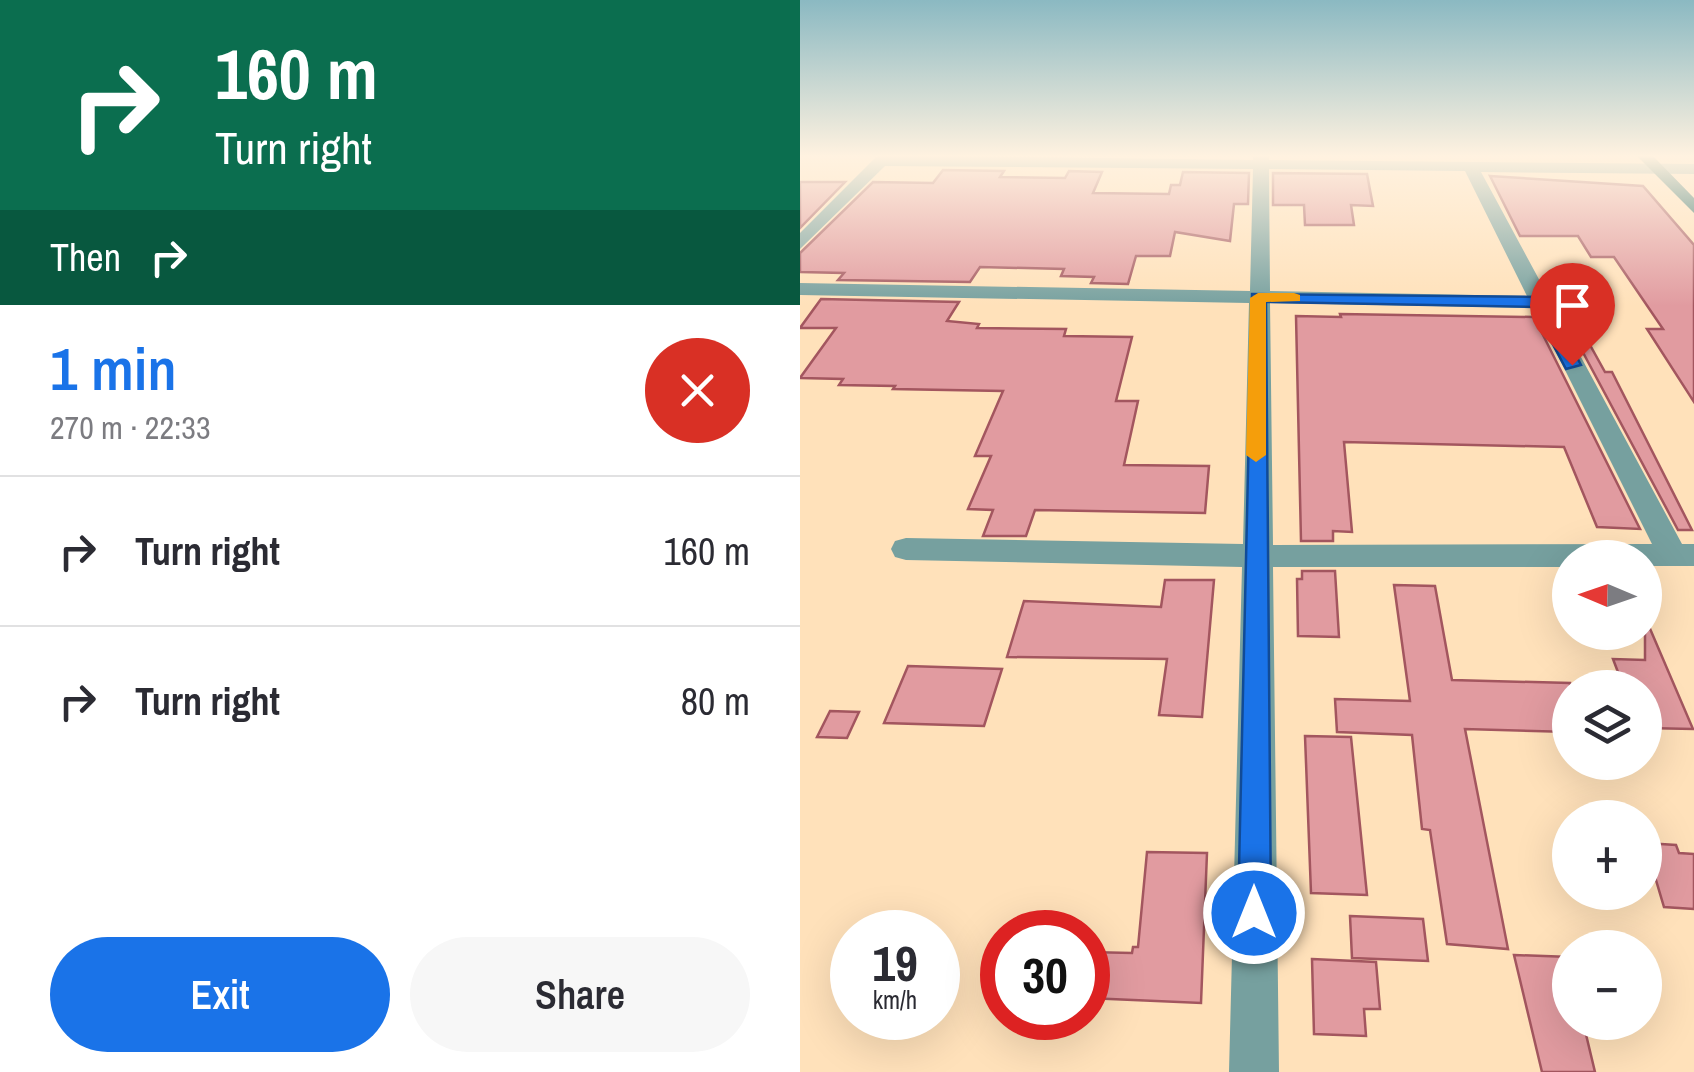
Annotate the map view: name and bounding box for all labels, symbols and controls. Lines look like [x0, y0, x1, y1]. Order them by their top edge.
text: 160 m [215, 27, 378, 121]
icon: right [50, 40, 180, 170]
text: Turn right [215, 117, 372, 178]
icon: right [141, 230, 196, 285]
text: Then [50, 232, 121, 283]
pin [1530, 263, 1615, 366]
icon: arrive [1545, 278, 1600, 333]
text: 1 min [50, 328, 177, 409]
button: close [645, 338, 750, 443]
text: 270 m · 22:33 [50, 406, 210, 449]
icon: right [50, 524, 105, 579]
text: Turn right [135, 526, 280, 577]
text: 160 m [663, 526, 750, 577]
north arrow [1552, 540, 1662, 650]
map controls [1552, 540, 1662, 1040]
button: layers [1552, 670, 1662, 780]
icon: right [50, 674, 105, 729]
text: Turn right [135, 676, 280, 727]
text: 80 m [681, 676, 750, 727]
button: + [1552, 800, 1662, 910]
position arrow [1202, 861, 1306, 965]
speed limit sign: 30 [980, 910, 1110, 1040]
text: 19 [872, 929, 918, 997]
button: − [1552, 930, 1662, 1040]
button: Exit [50, 937, 390, 1052]
button: Share [410, 937, 750, 1052]
text: km/h [873, 983, 917, 1017]

